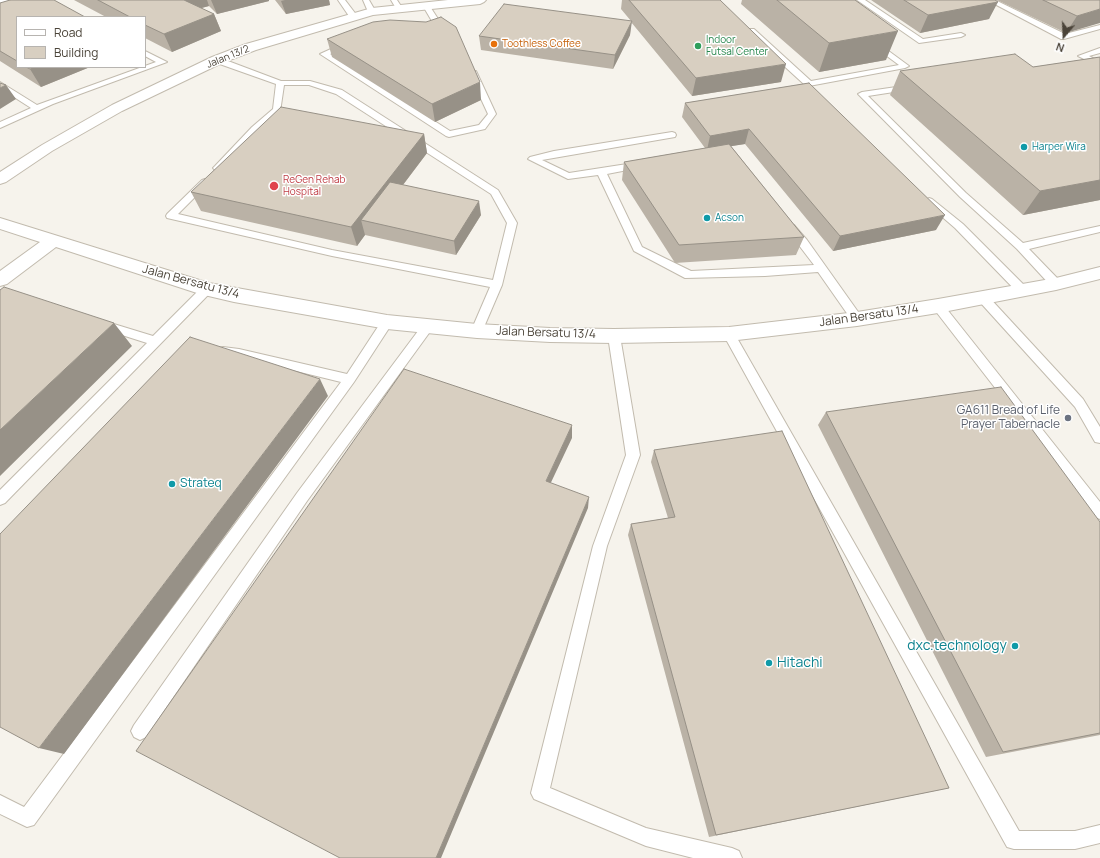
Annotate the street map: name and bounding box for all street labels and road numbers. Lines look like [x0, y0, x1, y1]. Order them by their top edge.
street label: Jalan 13/2 [205, 43, 251, 71]
street label: Jalan Bersatu 13/4 [141, 262, 241, 302]
street label: Jalan Bersatu 13/4 [818, 302, 920, 330]
street label: Jalan Bersatu 13/4 [496, 324, 596, 342]

